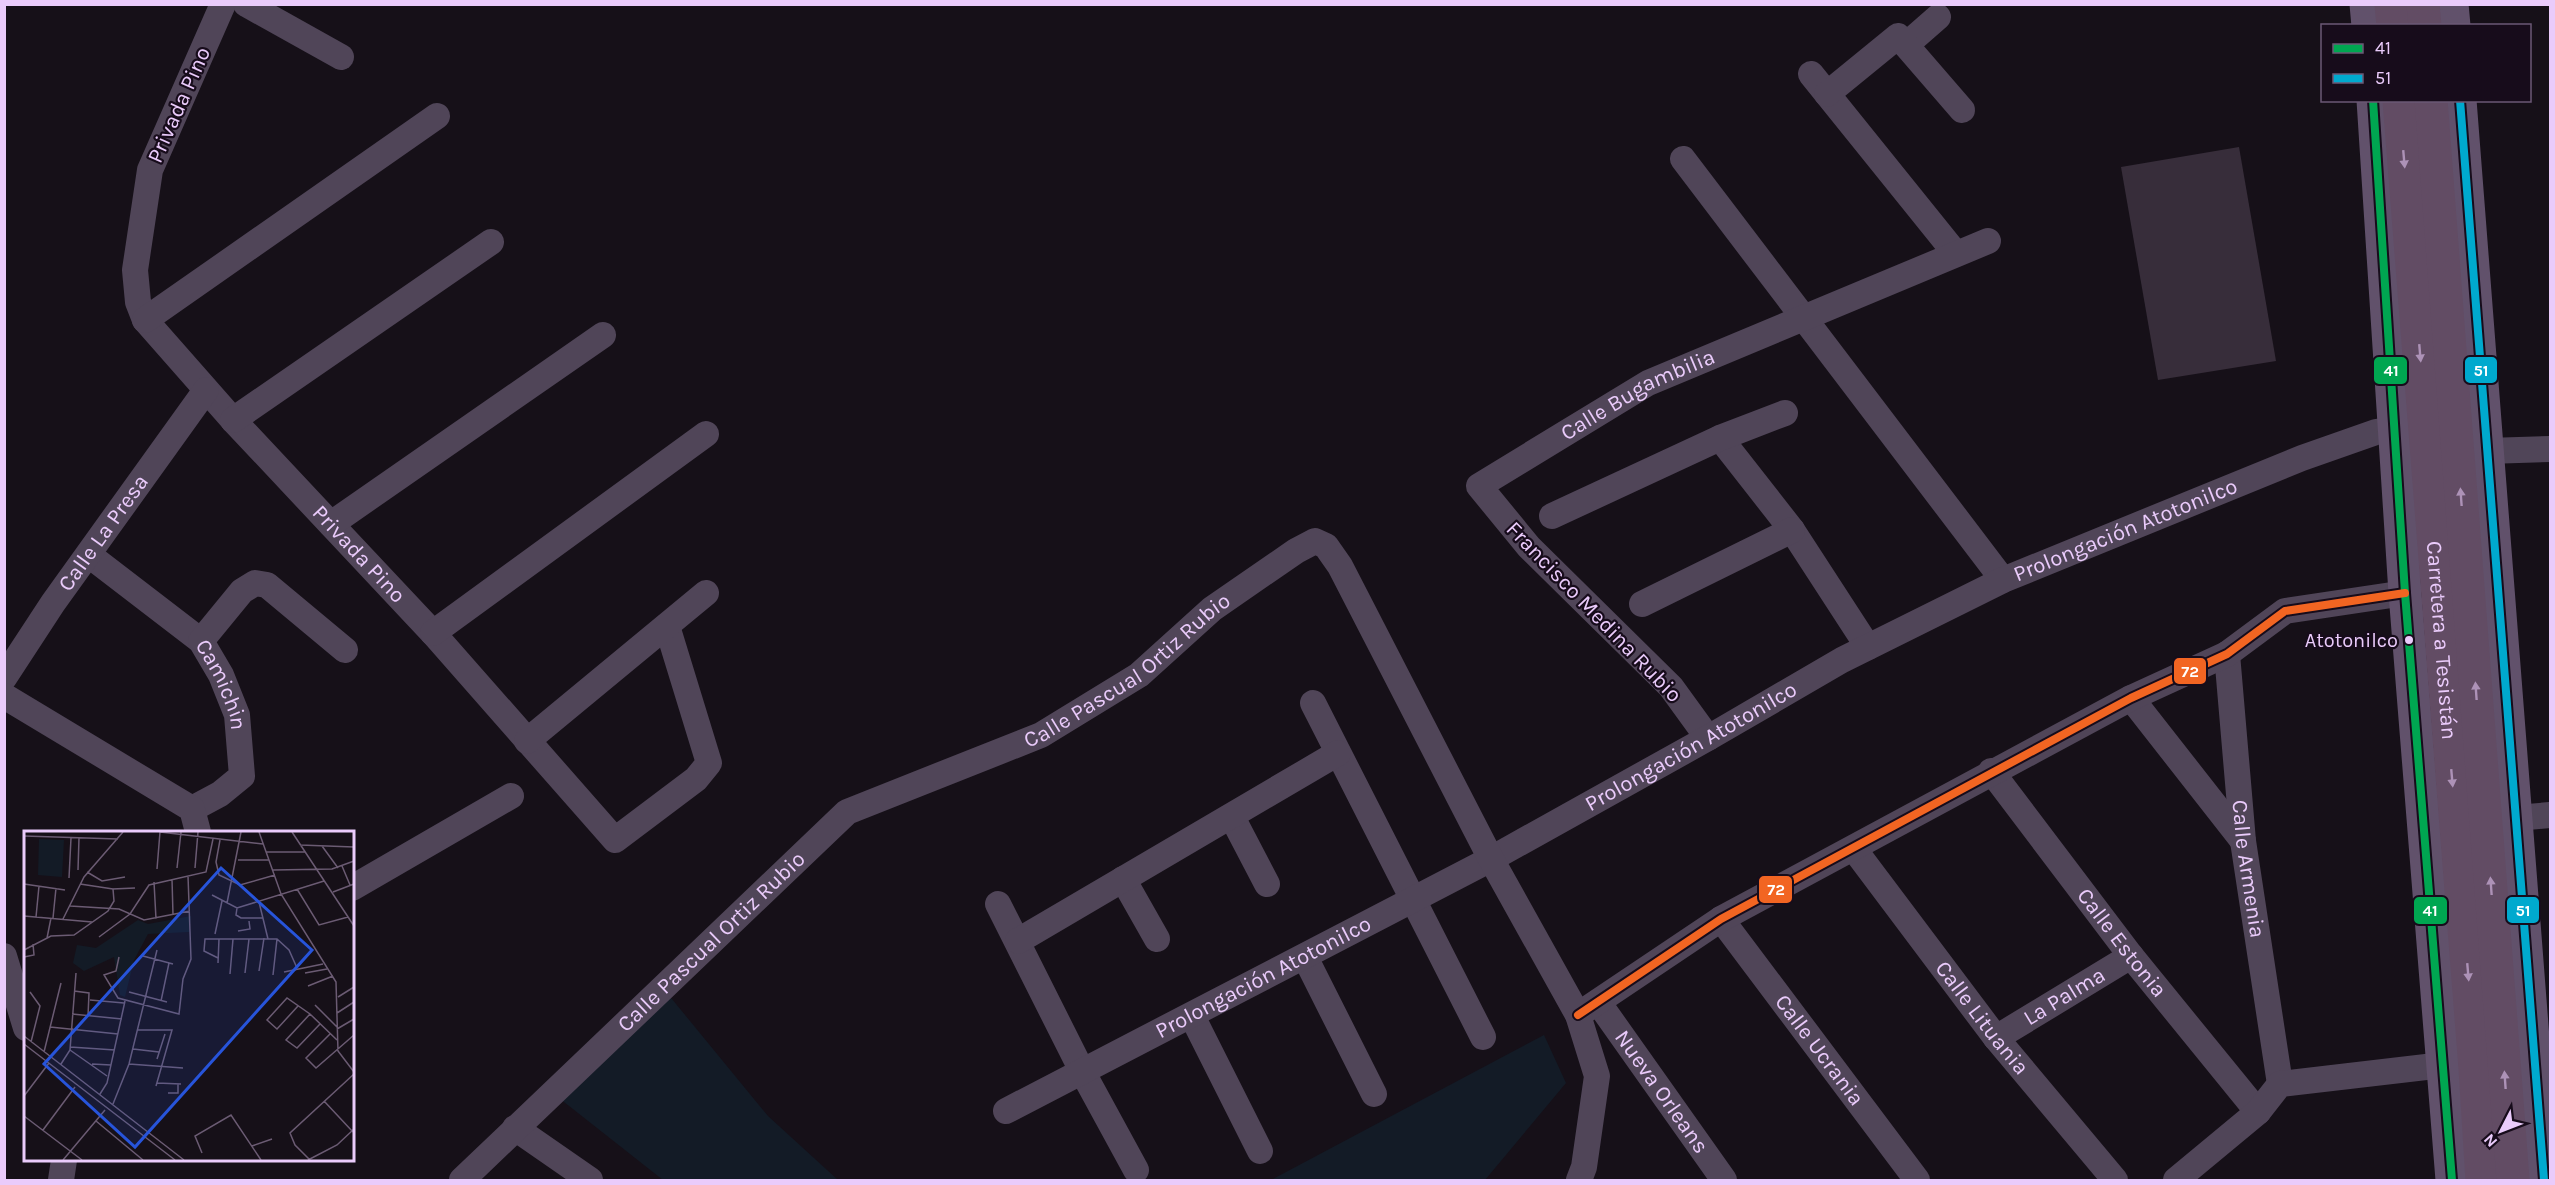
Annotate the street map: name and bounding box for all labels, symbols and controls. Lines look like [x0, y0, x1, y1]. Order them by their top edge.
legend [2321, 24, 2531, 102]
text: 41 [2375, 37, 2391, 59]
street label: Privada Pino [142, 43, 216, 167]
text: 51 [2375, 67, 2391, 89]
one-way arrow [2399, 149, 2408, 168]
street label: Calle Bugambilia [1556, 344, 1719, 446]
one-way arrow [2415, 344, 2424, 363]
line badge: 41 [2373, 356, 2408, 385]
line badge: 51 [2464, 356, 2498, 384]
text: 41 [2383, 361, 2399, 380]
text: 51 [2473, 361, 2489, 380]
street label: Calle La Presa [53, 469, 154, 596]
street label: Prolongación Atotonilco [2010, 473, 2241, 587]
one-way arrow [2456, 487, 2466, 506]
street label: Privada Pino [307, 500, 411, 608]
street label: Francisco Medina Rubio [1501, 516, 1687, 708]
street label: Carretera a Tesistán [2421, 540, 2462, 741]
street label: Calle Pascual Ortiz Rubio [1020, 587, 1235, 753]
place label: Atotonilco [2305, 629, 2398, 652]
marker: Atotonilco [2403, 634, 2415, 646]
street label: Camichin [190, 635, 251, 731]
line badge: 72 [2173, 657, 2207, 685]
text: 72 [2181, 662, 2199, 681]
street label: Prolongación Atotonilco [1581, 676, 1802, 817]
one-way arrow [2471, 682, 2481, 701]
one-way arrow [2447, 768, 2457, 787]
street label: Calle Armenia [2227, 799, 2271, 940]
inset map [24, 831, 354, 1161]
street label: Calle Pascual Ortiz Rubio [612, 846, 811, 1037]
line badge: 72 [1758, 875, 1793, 904]
one-way arrow [2486, 876, 2495, 895]
text: 72 [1767, 880, 1785, 899]
street label: Calle Estonia [2072, 883, 2172, 1002]
line badge: 41 [2413, 896, 2448, 925]
line badge: 51 [2506, 896, 2540, 924]
text: 41 [2422, 901, 2438, 920]
text: 51 [2515, 901, 2531, 920]
street label: Prolongación Atotonilco [1151, 911, 1376, 1044]
street label: Calle Lituania [1930, 956, 2034, 1080]
street label: La Palma [2019, 962, 2110, 1031]
one-way arrow [2463, 963, 2472, 982]
street label: Calle Ucrania [1769, 989, 1870, 1111]
street label: Nueva Orleans [1609, 1025, 1714, 1158]
one-way arrow [2501, 1071, 2510, 1090]
north arrow [2471, 1101, 2531, 1161]
text: N [2479, 1130, 2501, 1151]

